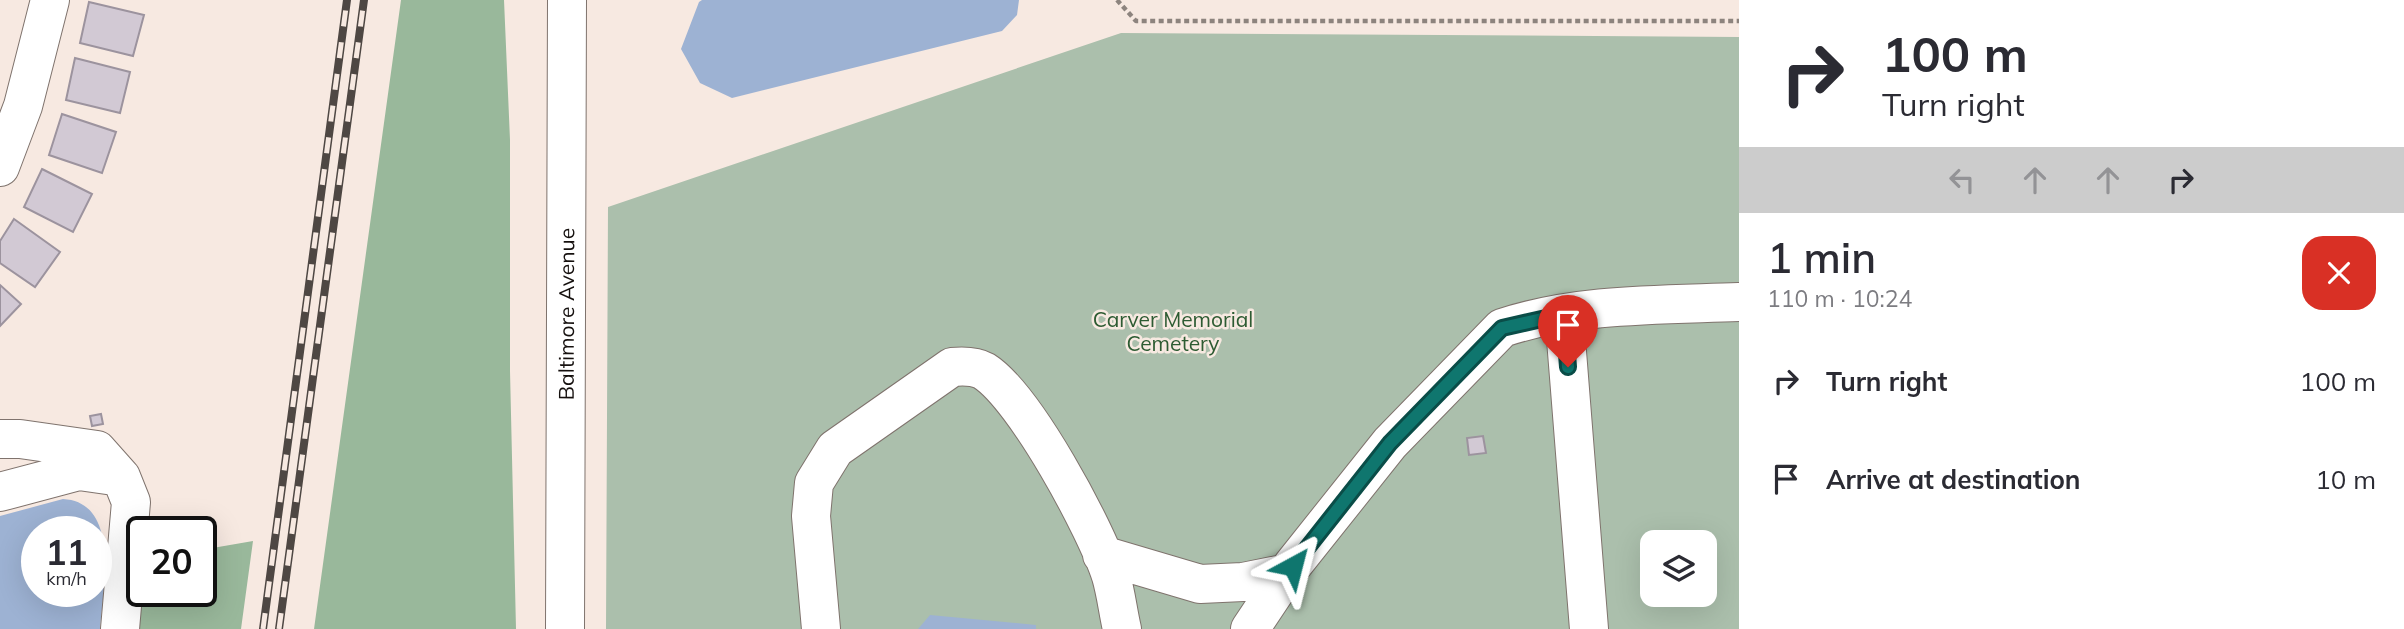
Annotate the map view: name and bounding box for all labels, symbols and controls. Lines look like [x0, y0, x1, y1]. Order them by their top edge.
text: 100 m [1882, 23, 2028, 84]
icon: right [1767, 28, 1858, 119]
text: Turn right [1882, 84, 2025, 124]
icon: left [1943, 161, 1981, 199]
icon: ahead [2016, 161, 2054, 199]
icon: ahead [2089, 161, 2127, 199]
icon: right [2162, 161, 2200, 199]
street label: Baltimore Avenue [553, 228, 579, 400]
text: 1 min [1767, 231, 1876, 284]
button: close [2302, 236, 2376, 310]
text: 110 m · 10:24 [1767, 284, 1912, 313]
pin [1538, 295, 1598, 367]
park label: Carver Memorial Cemetery [1093, 306, 1253, 356]
icon: arrive [1549, 306, 1587, 344]
icon: right [1767, 362, 1805, 400]
text: Turn right [1826, 365, 1947, 398]
text: 100 m [2300, 365, 2376, 398]
icon: arrive [1767, 460, 1805, 498]
text: Arrive at destination [1826, 463, 2081, 496]
text: 10 m [2315, 463, 2376, 496]
speed limit sign: 20 [126, 516, 217, 607]
position arrow [1256, 529, 1330, 603]
text: 11 [45, 530, 88, 574]
map controls [1640, 530, 1717, 607]
button: layers [1640, 530, 1717, 607]
text: km/h [46, 567, 87, 590]

